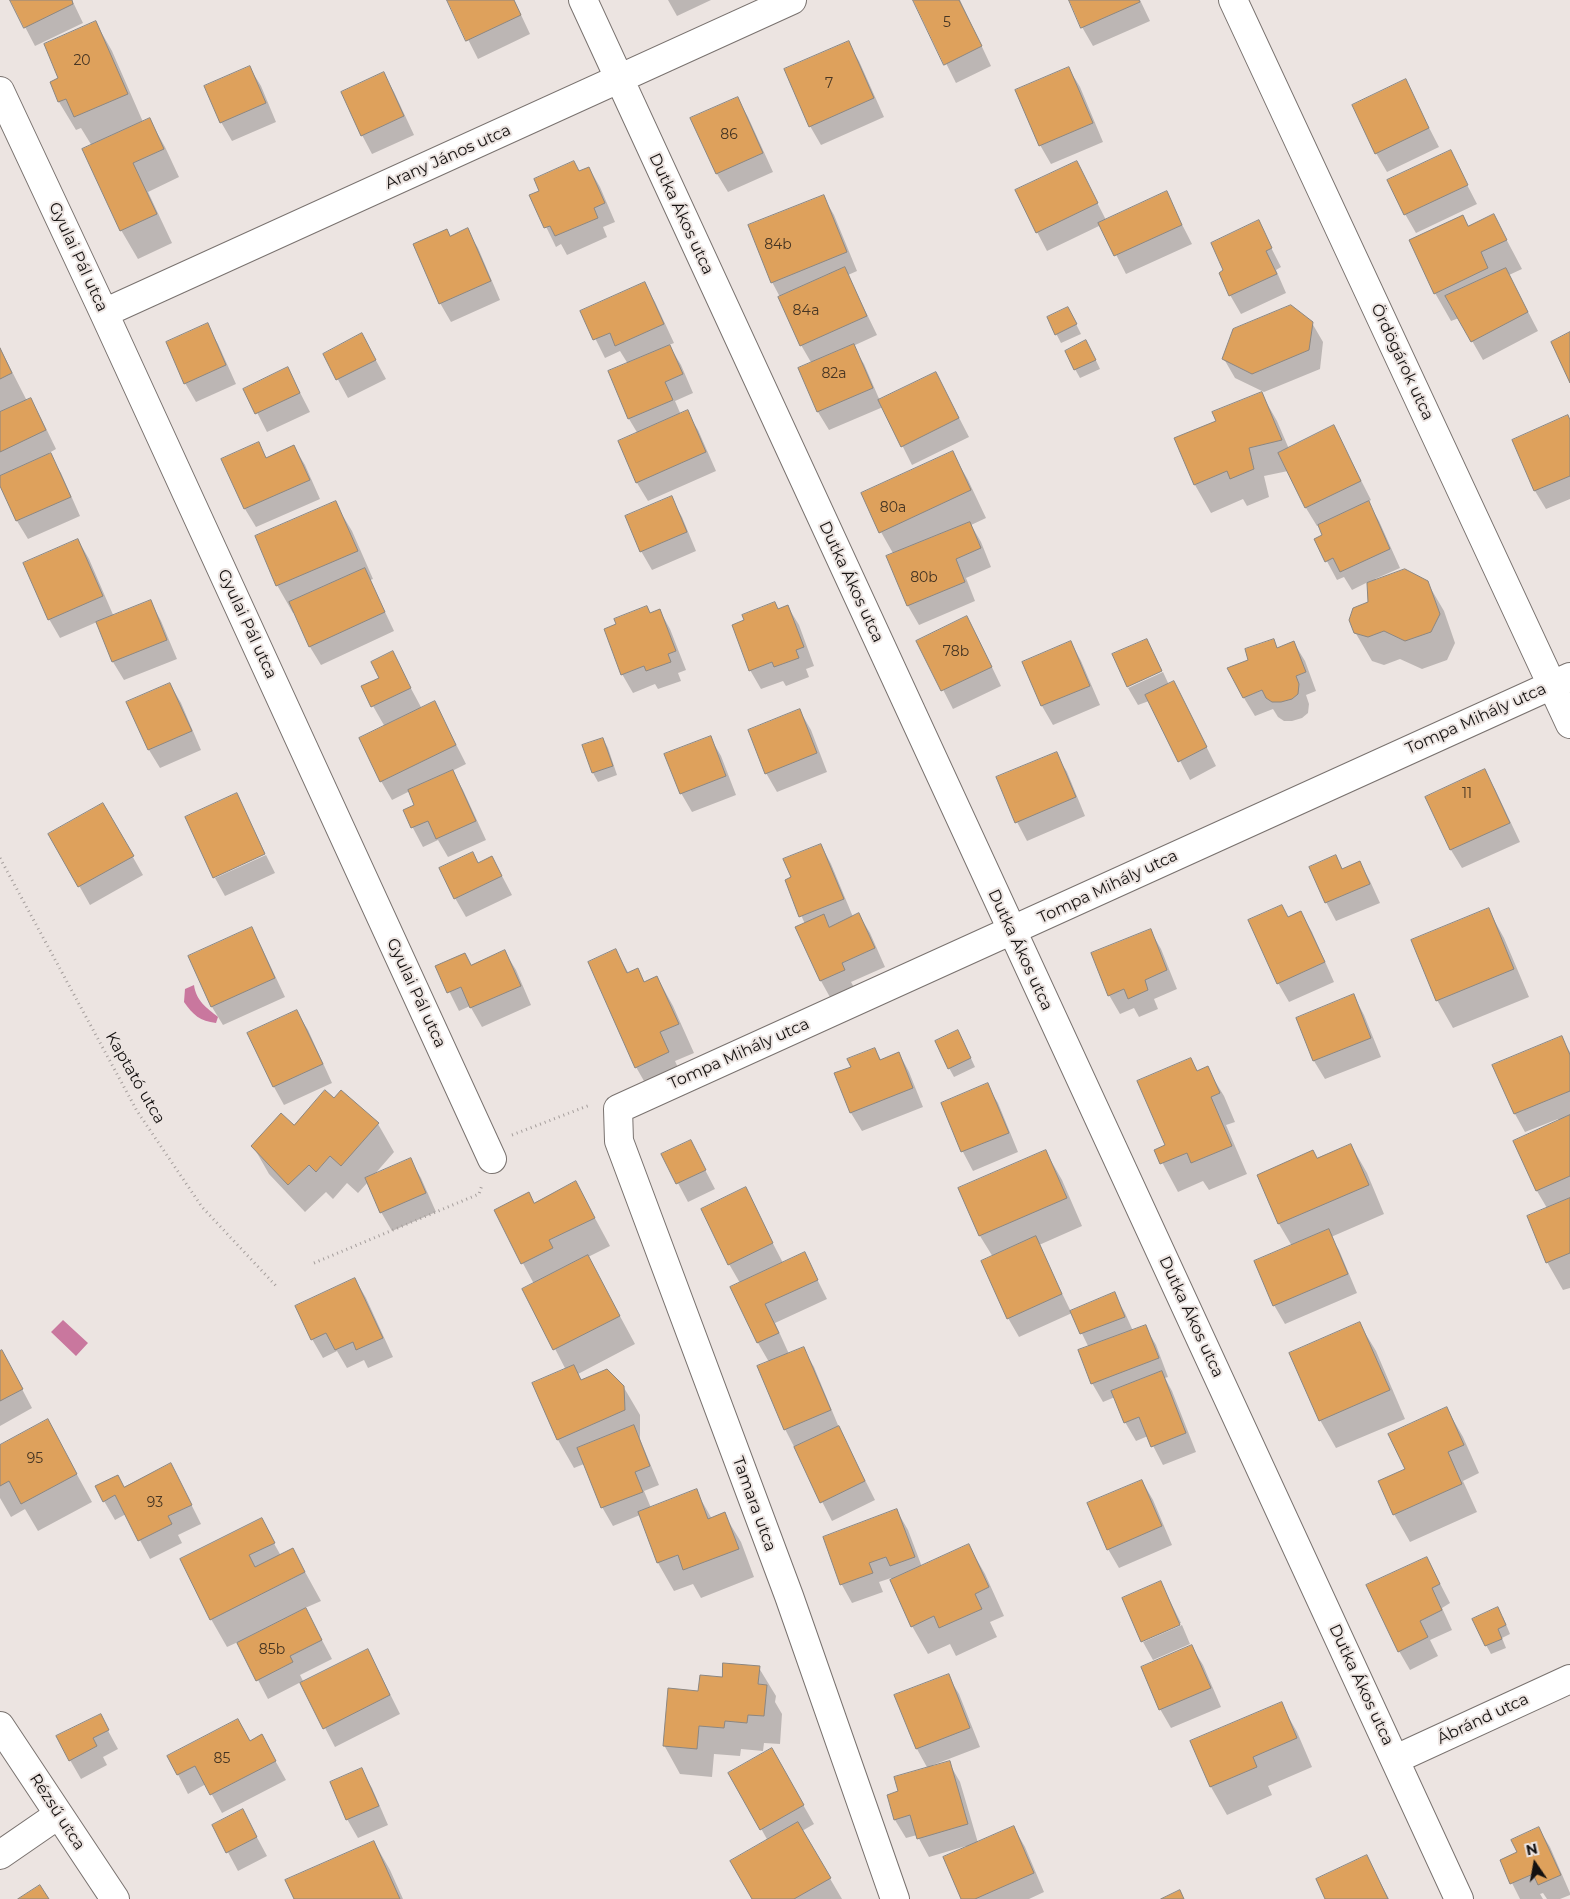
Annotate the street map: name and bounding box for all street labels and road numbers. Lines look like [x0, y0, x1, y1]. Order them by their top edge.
street label: Arany János utca [382, 121, 514, 193]
street label: Dutka Ákos utca [644, 150, 718, 278]
street label: Gyulai Pál utca [44, 199, 112, 315]
street label: Ördögárok utca [1367, 301, 1437, 423]
street label: Dutka Ákos utca [814, 518, 888, 646]
street label: Gyulai Pál utca [213, 566, 281, 682]
street label: Tompa Mihály utca [1403, 679, 1549, 759]
street label: Tompa Mihály utca [1035, 846, 1181, 928]
street label: Dutka Ákos utca [983, 886, 1057, 1014]
street label: Gyulai Pál utca [382, 935, 450, 1051]
street label: Tompa Mihály utca [666, 1014, 812, 1094]
street label: Kaptató utca [101, 1029, 169, 1127]
street label: Dutka Ákos utca [1154, 1253, 1228, 1381]
street label: Tamara utca [728, 1454, 780, 1554]
street label: Dutka Ákos utca [1324, 1621, 1398, 1749]
street label: Ábránd utca [1434, 1689, 1532, 1749]
street label: Rézsű utca [25, 1770, 89, 1854]

